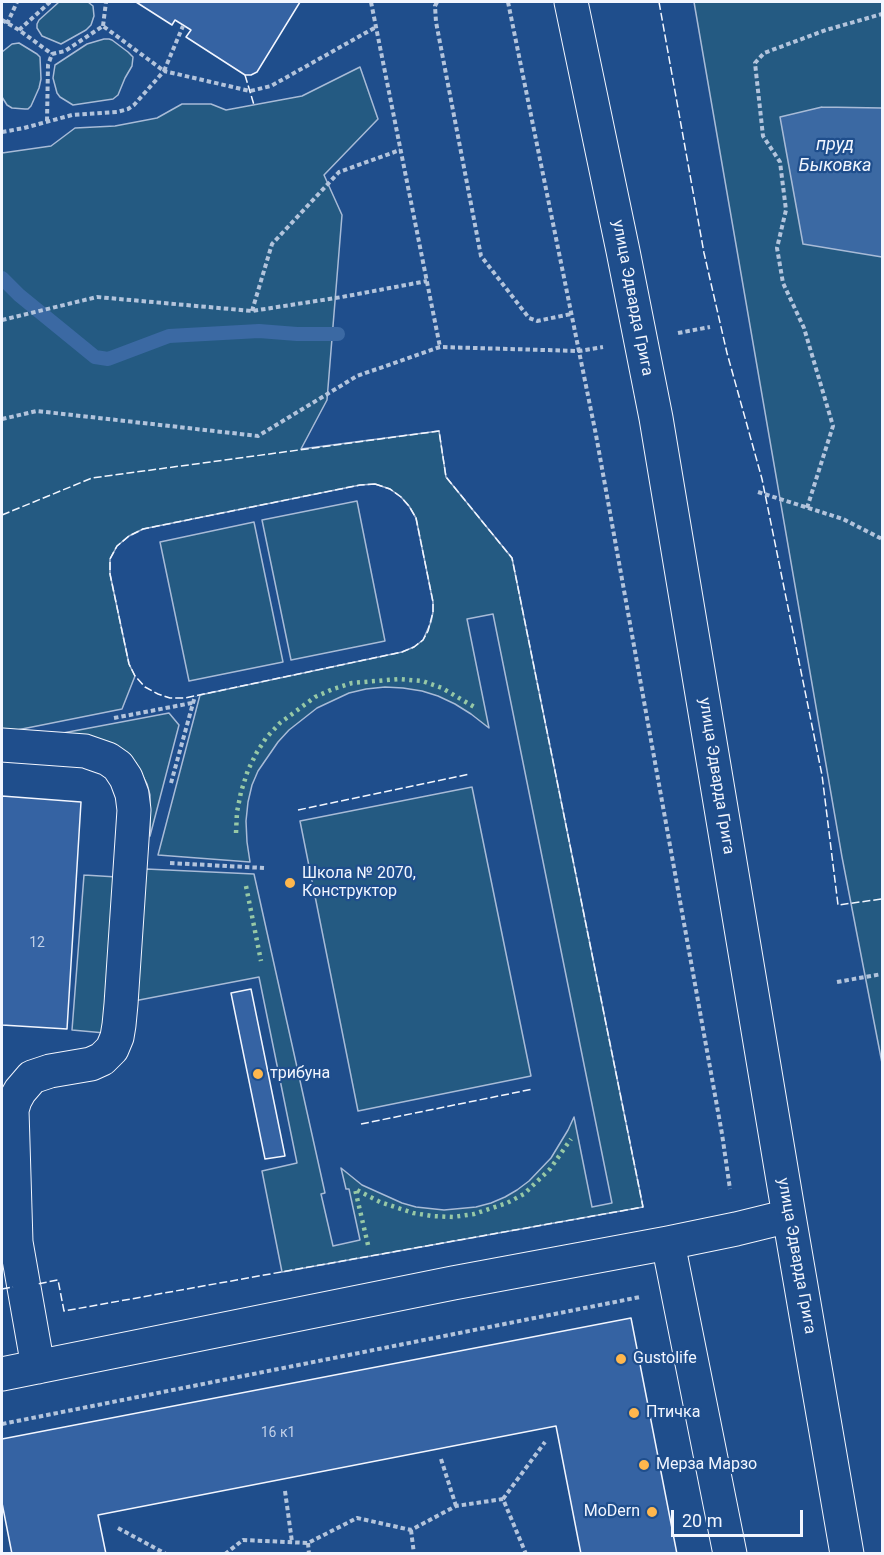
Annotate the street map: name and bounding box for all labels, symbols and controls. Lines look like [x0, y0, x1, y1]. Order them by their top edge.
water label: пруд Быковка [799, 134, 871, 176]
street label: улица Эдварда Грига [607, 218, 657, 378]
street label: улица Эдварда Грига [694, 696, 738, 856]
place label: Школа № 2070, Конструктор [302, 864, 416, 902]
marker: Школа № 2070, Конструктор [283, 876, 297, 890]
house number: 12 [29, 935, 45, 951]
place label: трибуна [270, 1064, 330, 1084]
marker: трибуна [251, 1067, 265, 1081]
street label: улица Эдварда Грига [773, 1176, 819, 1336]
place label: Gustolife [633, 1349, 697, 1369]
marker: Gustolife [614, 1352, 628, 1366]
place label: Птичка [646, 1403, 700, 1423]
marker: Птичка [627, 1406, 641, 1420]
house number: 16 к1 [261, 1425, 295, 1441]
place label: Мерза Марзо [656, 1455, 757, 1475]
marker: Мерза Марзо [637, 1458, 651, 1472]
scale bar [674, 1498, 806, 1536]
place label: MoDern [584, 1502, 640, 1522]
marker: MoDern [645, 1505, 659, 1519]
text: 20 m [682, 1510, 722, 1531]

